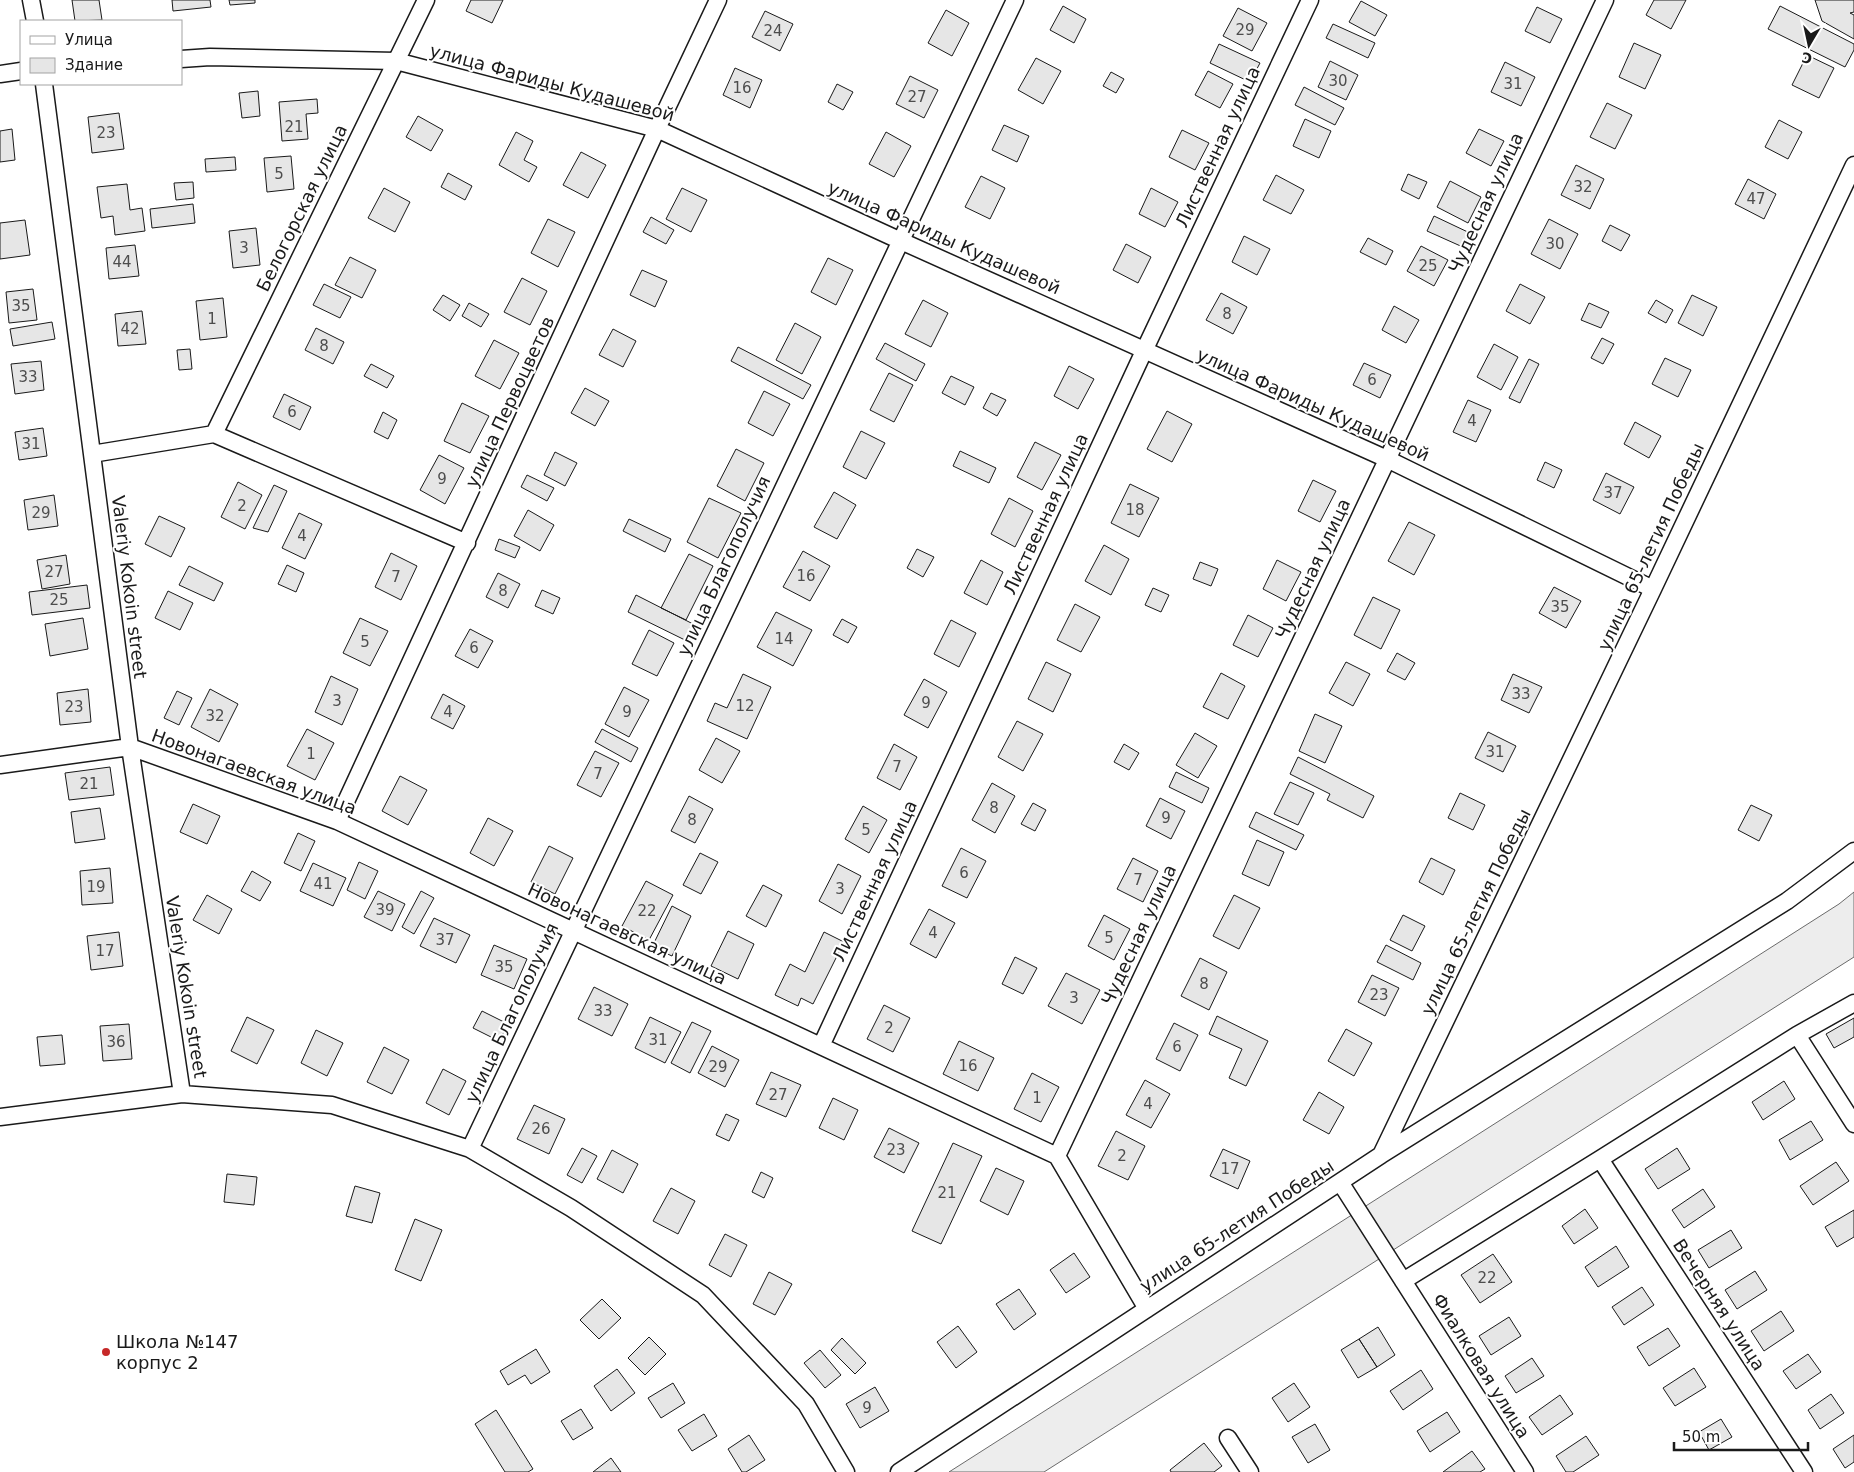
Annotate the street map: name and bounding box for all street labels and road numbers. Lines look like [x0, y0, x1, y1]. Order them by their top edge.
street label: улица Фариды Кудашевой [427, 40, 677, 125]
street label: Лиственная улица [1171, 63, 1264, 231]
street label: Белогорская улица [252, 121, 351, 295]
street label: Чудесная улица [1444, 129, 1527, 277]
street label: улица Фариды Кудашевой [825, 177, 1064, 299]
street label: улица Первоцветов [461, 313, 558, 491]
street label: улица Фариды Кудашевой [1194, 344, 1433, 466]
street label: Лиственная улица [999, 430, 1092, 598]
street label: улица 65-летия Победы [1593, 440, 1708, 654]
street label: улица Благополучия [673, 472, 775, 659]
street label: Valeriy Kokoin street [108, 494, 151, 680]
street label: Чудесная улица [1271, 495, 1354, 643]
street label: Новонагаевская улица [149, 725, 360, 818]
street label: Лиственная улица [828, 797, 921, 965]
street label: улица 65-летия Победы [1416, 805, 1535, 1018]
street label: Чудесная улица [1097, 861, 1180, 1009]
street label: Новонагаевская улица [525, 878, 730, 989]
street label: Valeriy Kokoin street [162, 894, 211, 1080]
street label: улица Благополучия [461, 919, 563, 1106]
street label: улица 65-летия Победы [1136, 1155, 1338, 1296]
street label: Вечерняя улица [1669, 1235, 1770, 1375]
street label: Фиалковая улица [1428, 1289, 1535, 1442]

